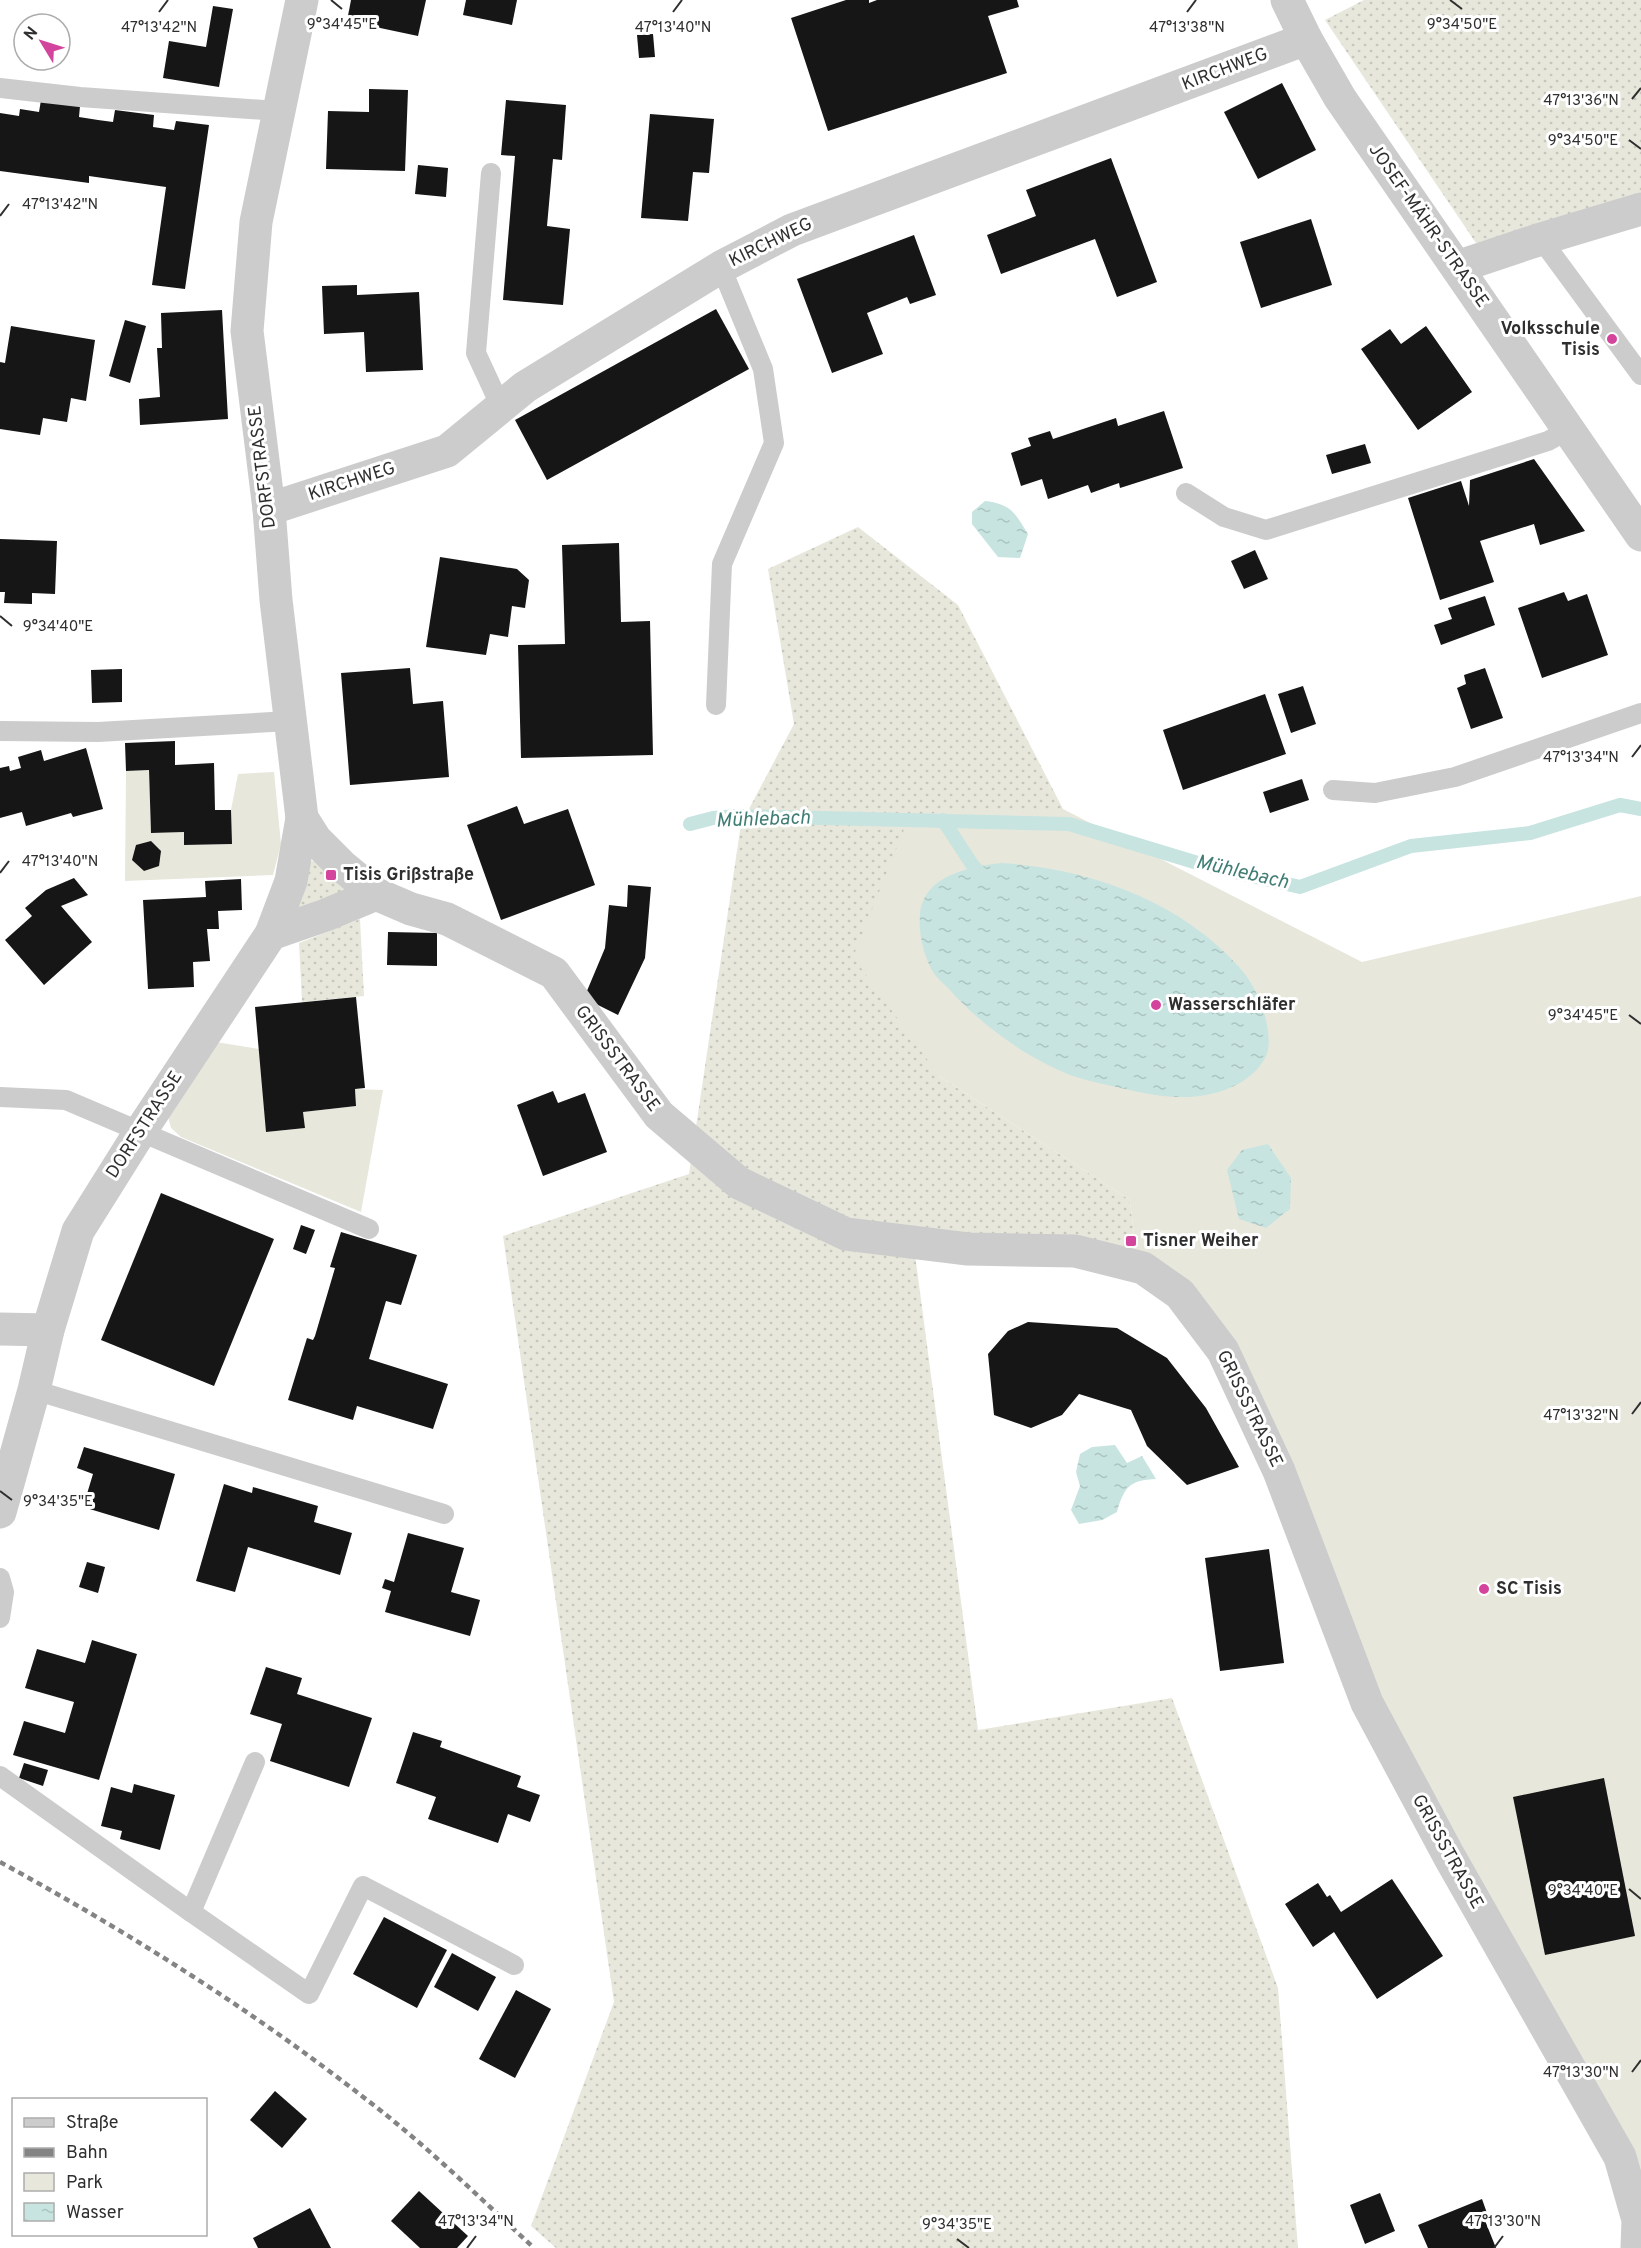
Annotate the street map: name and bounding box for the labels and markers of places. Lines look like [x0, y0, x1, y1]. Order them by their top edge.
place label: Volksschule Tisis [1500, 318, 1600, 362]
marker: Volksschule Tisis [1605, 332, 1619, 346]
place label: Tisis Grißstraße [343, 864, 474, 887]
marker: Tisis Grißstraße [324, 868, 338, 882]
place label: Wasserschläfer [1168, 994, 1296, 1017]
marker: Wasserschläfer [1149, 998, 1163, 1012]
place label: Tisner Weiher [1143, 1230, 1259, 1253]
marker: Tisner Weiher [1124, 1234, 1138, 1248]
place label: SC Tisis [1496, 1578, 1562, 1601]
marker: SC Tisis [1477, 1582, 1491, 1596]

